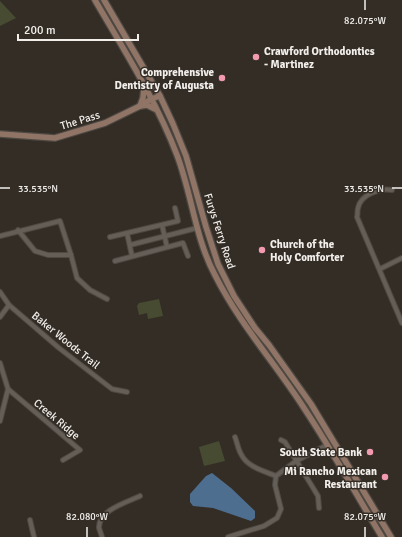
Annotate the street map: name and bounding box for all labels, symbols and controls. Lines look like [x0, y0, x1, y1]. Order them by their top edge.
text: 82.075°W [344, 15, 386, 27]
scale bar [18, 16, 138, 42]
text: 200 m [24, 23, 56, 38]
place label: Crawford Orthodontics - Martinez [264, 45, 375, 71]
marker: Crawford Orthodontics - Martinez [251, 52, 261, 62]
place label: Comprehensive Dentistry of Augusta [115, 66, 215, 92]
marker: Comprehensive Dentistry of Augusta [217, 73, 227, 83]
street label: The Pass [59, 108, 102, 133]
text: 33.535°N [18, 183, 58, 195]
text: 33.535°N [344, 183, 384, 195]
street label: Furys Ferry Road [201, 192, 238, 271]
place label: Church of the Holy Comforter [270, 238, 345, 264]
marker: Church of the Holy Comforter [257, 245, 267, 255]
street label: Baker Woods Trail [29, 309, 102, 372]
street label: Creek Ridge [31, 396, 82, 442]
place label: South State Bank [280, 446, 362, 459]
marker: South State Bank [365, 447, 375, 457]
place label: Mi Rancho Mexican Restaurant [284, 465, 377, 491]
marker: Mi Rancho Mexican Restaurant [380, 472, 390, 482]
text: 82.080°W [66, 511, 108, 523]
text: 82.075°W [344, 511, 386, 523]

